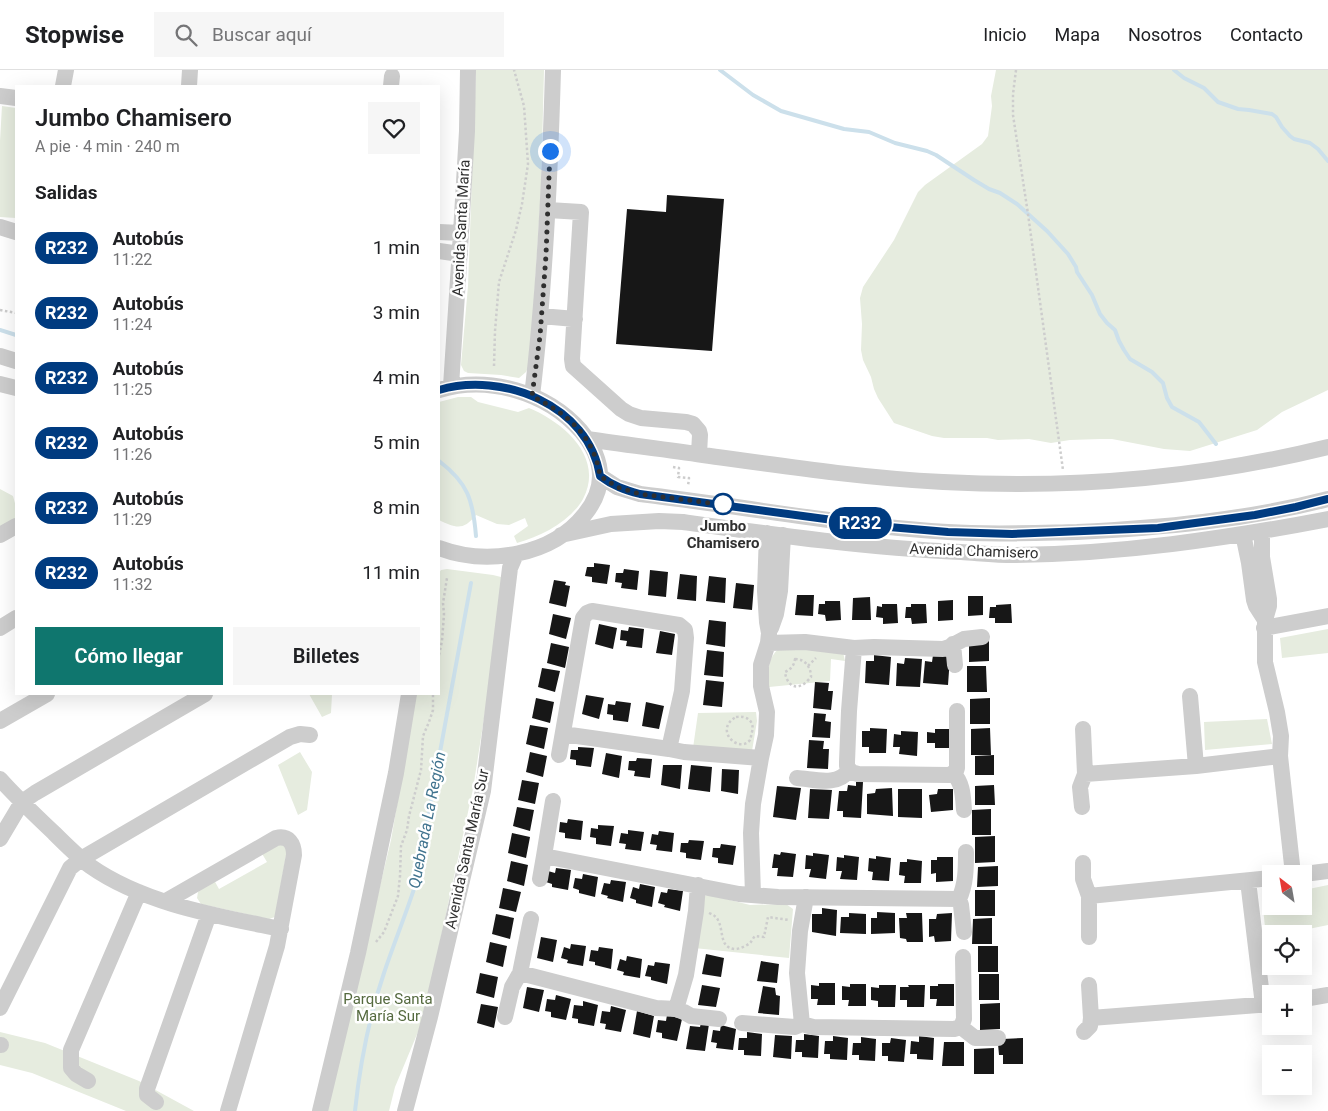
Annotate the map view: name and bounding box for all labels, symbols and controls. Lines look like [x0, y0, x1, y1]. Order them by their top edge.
search box [154, 12, 504, 57]
text: Stopwise [25, 21, 124, 49]
icon: search [172, 21, 200, 49]
text: Buscar aquí [212, 23, 312, 46]
text: Inicio [983, 24, 1027, 45]
text: Mapa [1055, 24, 1100, 45]
text: Nosotros [1128, 24, 1202, 45]
text: Contacto [1230, 24, 1303, 45]
button: heart [368, 102, 420, 154]
text: Jumbo Chamisero [35, 104, 232, 132]
text: A pie · 4 min · 240 m [35, 137, 180, 156]
your location [538, 139, 563, 164]
street label: Avenida Santa María [448, 159, 474, 297]
text: Salidas [35, 181, 98, 204]
text: Autobús [113, 227, 184, 250]
text: 1 min [373, 236, 420, 259]
text: R232 [45, 237, 88, 258]
text: 11:22 [113, 250, 152, 269]
text: Autobús [113, 292, 184, 315]
text: 3 min [373, 301, 420, 324]
text: R232 [45, 302, 88, 323]
text: 11:24 [113, 315, 152, 334]
text: Autobús [113, 357, 184, 380]
text: 4 min [373, 366, 420, 389]
text: R232 [45, 367, 88, 388]
text: 11:25 [113, 380, 152, 399]
text: Autobús [113, 422, 184, 445]
text: 5 min [373, 431, 420, 454]
text: R232 [45, 432, 88, 453]
text: 11:26 [113, 445, 152, 464]
text: Autobús [113, 487, 184, 510]
marker: Jumbo Chamisero [712, 493, 734, 515]
text: 8 min [373, 496, 420, 519]
text: R232 [45, 497, 88, 518]
line badge: R232 [825, 507, 895, 539]
text: 11:29 [113, 510, 152, 529]
text: R232 [839, 512, 881, 533]
place label: Jumbo Chamisero [687, 517, 759, 552]
street label: Avenida Chamisero [909, 540, 1039, 562]
text: Autobús [113, 552, 184, 575]
text: 11 min [362, 561, 420, 584]
text: R232 [45, 562, 88, 583]
text: 11:32 [113, 575, 152, 594]
button: Cómo llegar [35, 627, 223, 685]
button: Billetes [233, 627, 420, 685]
water label: Quebrada La Región [404, 750, 450, 890]
street label: Avenida Santa María Sur [441, 767, 493, 931]
north arrow [1262, 865, 1312, 915]
map controls [1262, 865, 1312, 1095]
button: locate [1262, 925, 1312, 975]
button: + [1262, 985, 1312, 1035]
park label: Parque Santa María Sur [343, 990, 433, 1025]
button: − [1262, 1045, 1312, 1095]

